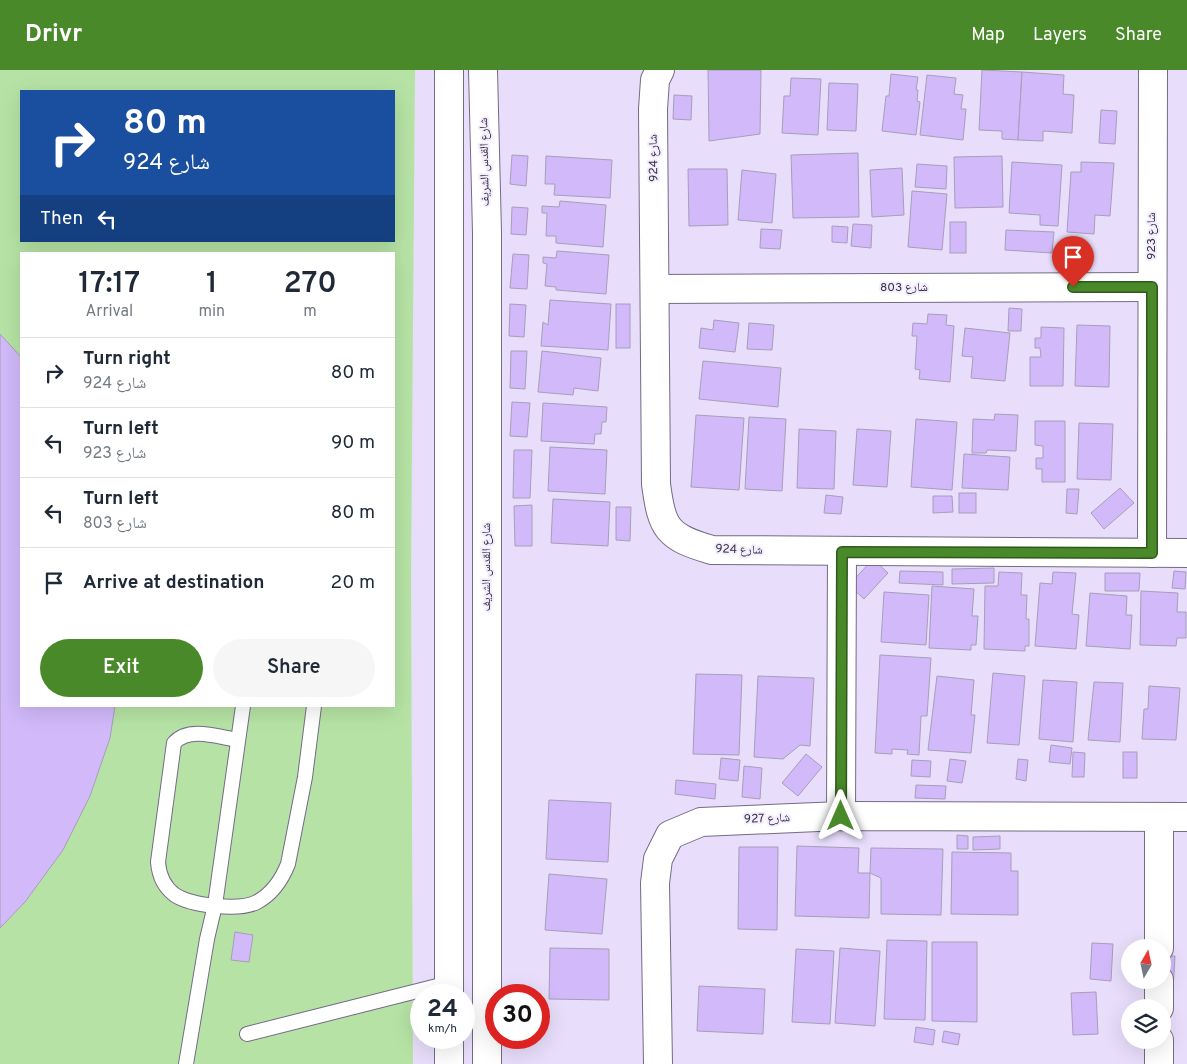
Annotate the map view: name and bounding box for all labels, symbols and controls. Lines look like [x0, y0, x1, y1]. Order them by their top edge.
text: Drivr [25, 20, 82, 50]
text: Map [971, 24, 1005, 47]
text: Layers [1033, 24, 1087, 47]
text: Share [1115, 24, 1162, 47]
text: 80 m [123, 102, 207, 146]
icon: right [40, 110, 105, 175]
street label: شارع القدس الشريف [476, 118, 494, 206]
street label: شارع 924 [646, 134, 662, 182]
text: شارع 924 [123, 150, 210, 177]
icon: left [93, 205, 121, 233]
text: Then [40, 207, 83, 231]
street label: شارع 923 [1144, 212, 1160, 260]
pin [1052, 236, 1094, 287]
icon: arrive [1059, 243, 1087, 271]
text: 17:17 [78, 266, 140, 303]
text: 1 [206, 266, 218, 303]
text: 270 [283, 266, 337, 303]
street label: شارع 803 [880, 280, 928, 296]
text: Arrival [85, 302, 133, 322]
text: min [199, 302, 225, 322]
text: m [303, 302, 317, 322]
text: Turn right [83, 347, 171, 371]
icon: right [40, 359, 68, 387]
text: 80 m [331, 361, 375, 385]
text: شارع 924 [83, 374, 146, 394]
text: Turn left [83, 417, 159, 441]
icon: left [40, 429, 68, 457]
text: 90 m [331, 431, 375, 455]
text: شارع 923 [83, 444, 146, 464]
text: Turn left [83, 487, 159, 511]
icon: left [40, 499, 68, 527]
text: 80 m [331, 501, 375, 525]
text: شارع 803 [83, 514, 147, 534]
street label: شارع القدس الشريف [479, 523, 495, 611]
street label: شارع 924 [715, 541, 763, 559]
icon: arrive [40, 569, 68, 597]
text: Arrive at destination [83, 571, 264, 595]
text: 20 m [331, 571, 375, 595]
button: Exit [40, 639, 203, 697]
button: Share [213, 639, 375, 697]
position arrow [814, 789, 866, 841]
street label: شارع 927 [744, 810, 791, 828]
north arrow [1121, 939, 1171, 989]
map controls [1121, 939, 1171, 1049]
speed limit sign: 30 [485, 984, 550, 1049]
text: 24 [427, 994, 458, 1026]
button: layers [1121, 999, 1171, 1049]
text: km/h [428, 1021, 457, 1037]

